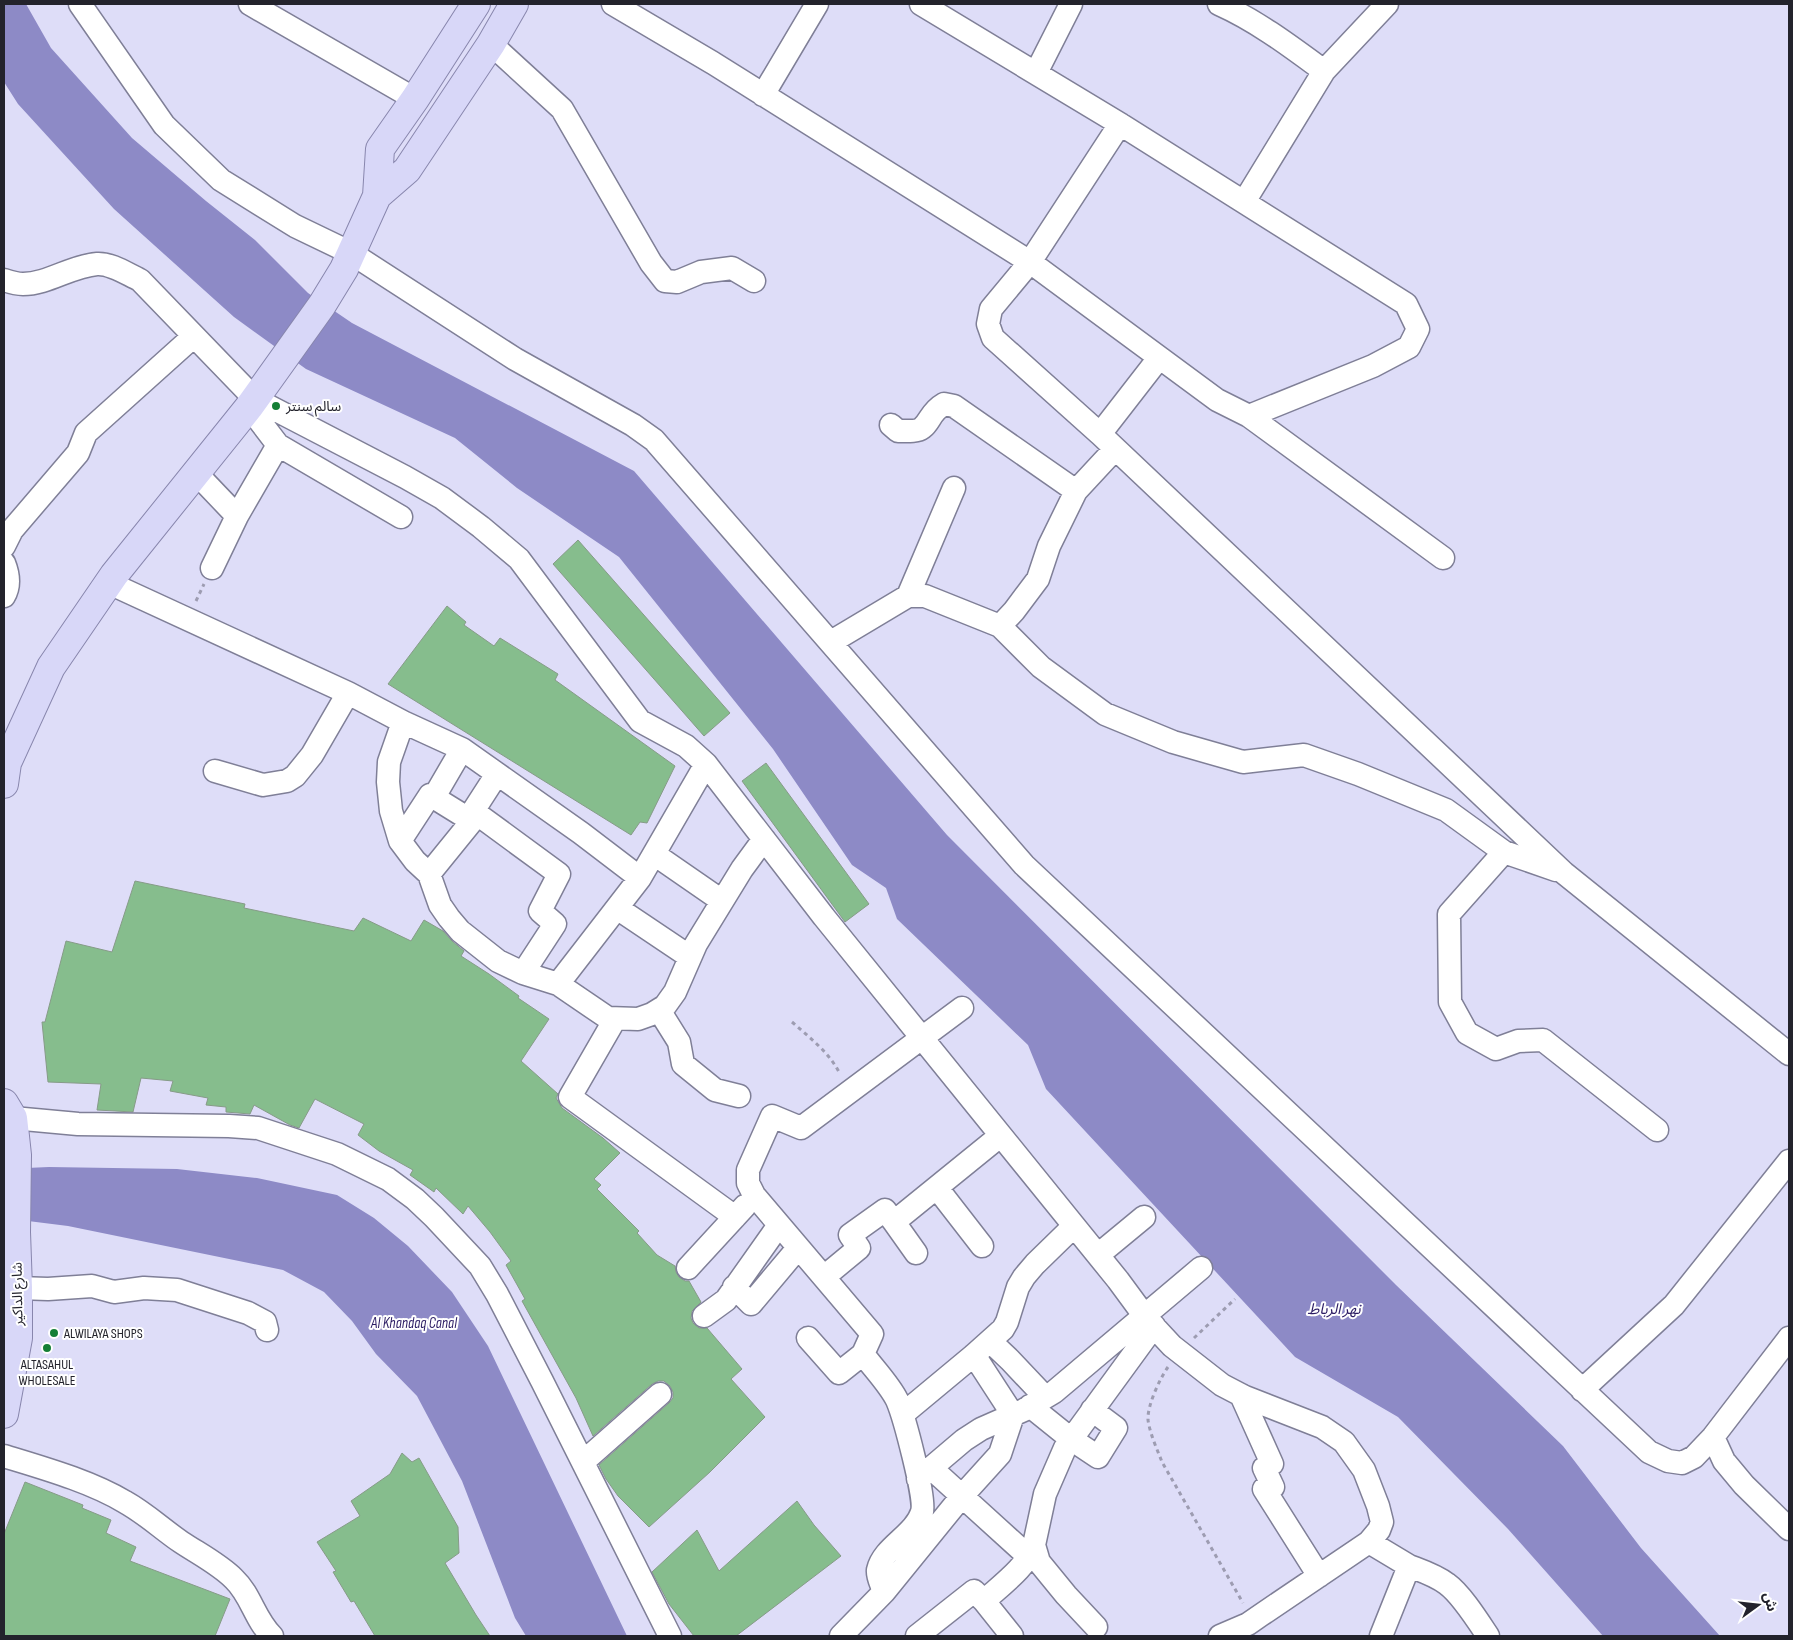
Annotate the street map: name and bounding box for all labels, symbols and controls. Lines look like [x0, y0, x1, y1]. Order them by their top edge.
place label: سالم سنتر [285, 398, 341, 417]
marker: سالم سنتر [270, 400, 282, 412]
street label: شارع الداكير [8, 1262, 29, 1327]
water label: نهر الرباط [1307, 1300, 1362, 1319]
water label: Al Khandaq Canal [370, 1314, 458, 1333]
place label: ALWILAYA SHOPS [63, 1325, 143, 1342]
marker: ALWILAYA SHOPS [48, 1327, 60, 1339]
marker: ALTASAHUL WHOLESALE [41, 1342, 53, 1354]
place label: ALTASAHUL WHOLESALE [18, 1356, 76, 1389]
north arrow [1733, 1580, 1783, 1630]
text: ش [1759, 1590, 1781, 1613]

